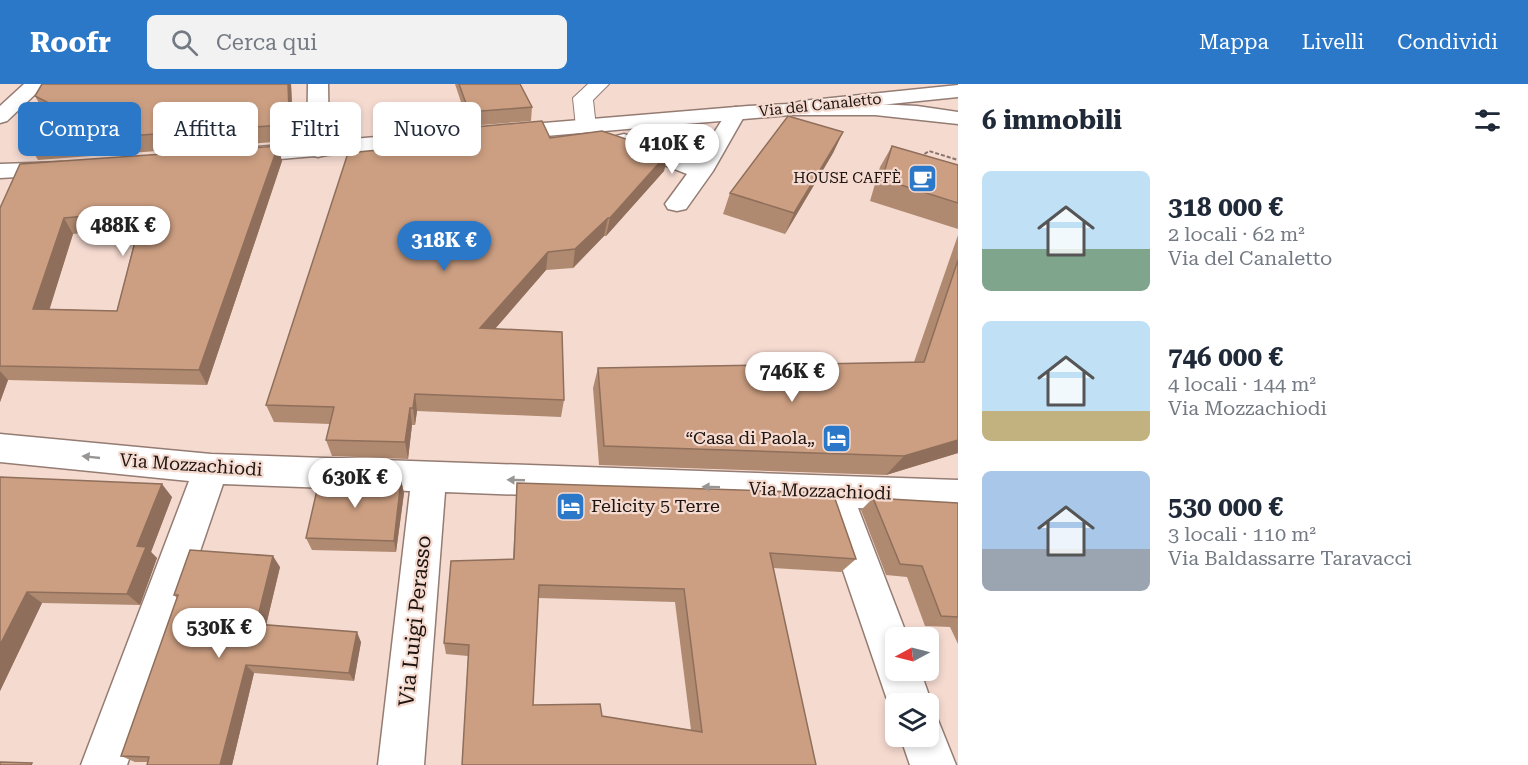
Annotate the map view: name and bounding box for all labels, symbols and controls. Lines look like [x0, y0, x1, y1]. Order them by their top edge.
search box [147, 15, 567, 69]
text: Roofr [30, 26, 111, 59]
icon: search [168, 26, 201, 59]
text: Cerca qui [216, 30, 317, 55]
text: Mappa [1199, 30, 1269, 54]
text: Livelli [1302, 30, 1364, 54]
text: Condividi [1397, 30, 1498, 54]
street label: Via del Canaletto [758, 90, 882, 120]
chip: Compra [18, 102, 141, 156]
chip: Affitta [153, 102, 258, 156]
chip: Filtri [270, 102, 361, 156]
chip: Nuovo [373, 102, 481, 156]
icon: filters [1471, 104, 1504, 137]
text: 6 immobili [982, 105, 1122, 135]
pin: 410K € [623, 124, 721, 175]
text: 410K € [639, 131, 705, 155]
cafe icon: HOUSE CAFFÈ [906, 162, 938, 194]
place label: HOUSE CAFFÈ [793, 169, 901, 187]
text: 318 000 € [1168, 192, 1283, 222]
icon: home [1030, 195, 1102, 267]
pin: 488K € [74, 206, 172, 257]
text: 488K € [90, 213, 156, 237]
pin: 318K € [395, 221, 493, 272]
text: 2 locali · 62 m² [1168, 222, 1305, 246]
text: 318K € [411, 228, 477, 252]
text: Via del Canaletto [1168, 246, 1332, 270]
text: 746 000 € [1168, 342, 1283, 372]
icon: home [1030, 345, 1102, 417]
pin: 746K € [743, 352, 841, 403]
text: 746K € [759, 359, 825, 383]
text: 4 locali · 144 m² [1168, 372, 1316, 396]
text: Via Mozzachiodi [1168, 396, 1327, 420]
hotel icon: “Casa di Paola„ [820, 422, 852, 454]
place label: “Casa di Paola„ [685, 427, 815, 448]
street label: Via Mozzachiodi [119, 449, 263, 480]
one-way arrow [81, 452, 100, 462]
pin: 630K € [306, 458, 404, 509]
text: 630K € [322, 465, 388, 489]
one-way arrow [506, 476, 525, 485]
street label: Via Mozzachiodi [748, 478, 892, 503]
one-way arrow [701, 483, 720, 492]
hotel icon: Felicity 5 Terre [554, 490, 586, 522]
text: 530 000 € [1168, 492, 1283, 522]
place label: Felicity 5 Terre [591, 495, 720, 516]
icon: home [1030, 495, 1102, 567]
text: 3 locali · 110 m² [1168, 522, 1316, 546]
street label: Via Luigi Perasso [394, 534, 436, 708]
text: Via Baldassarre Taravacci [1168, 546, 1412, 570]
pin: 530K € [170, 608, 268, 659]
text: 530K € [186, 615, 252, 639]
north arrow [885, 627, 939, 681]
map controls [885, 627, 939, 747]
button: layers [885, 693, 939, 747]

